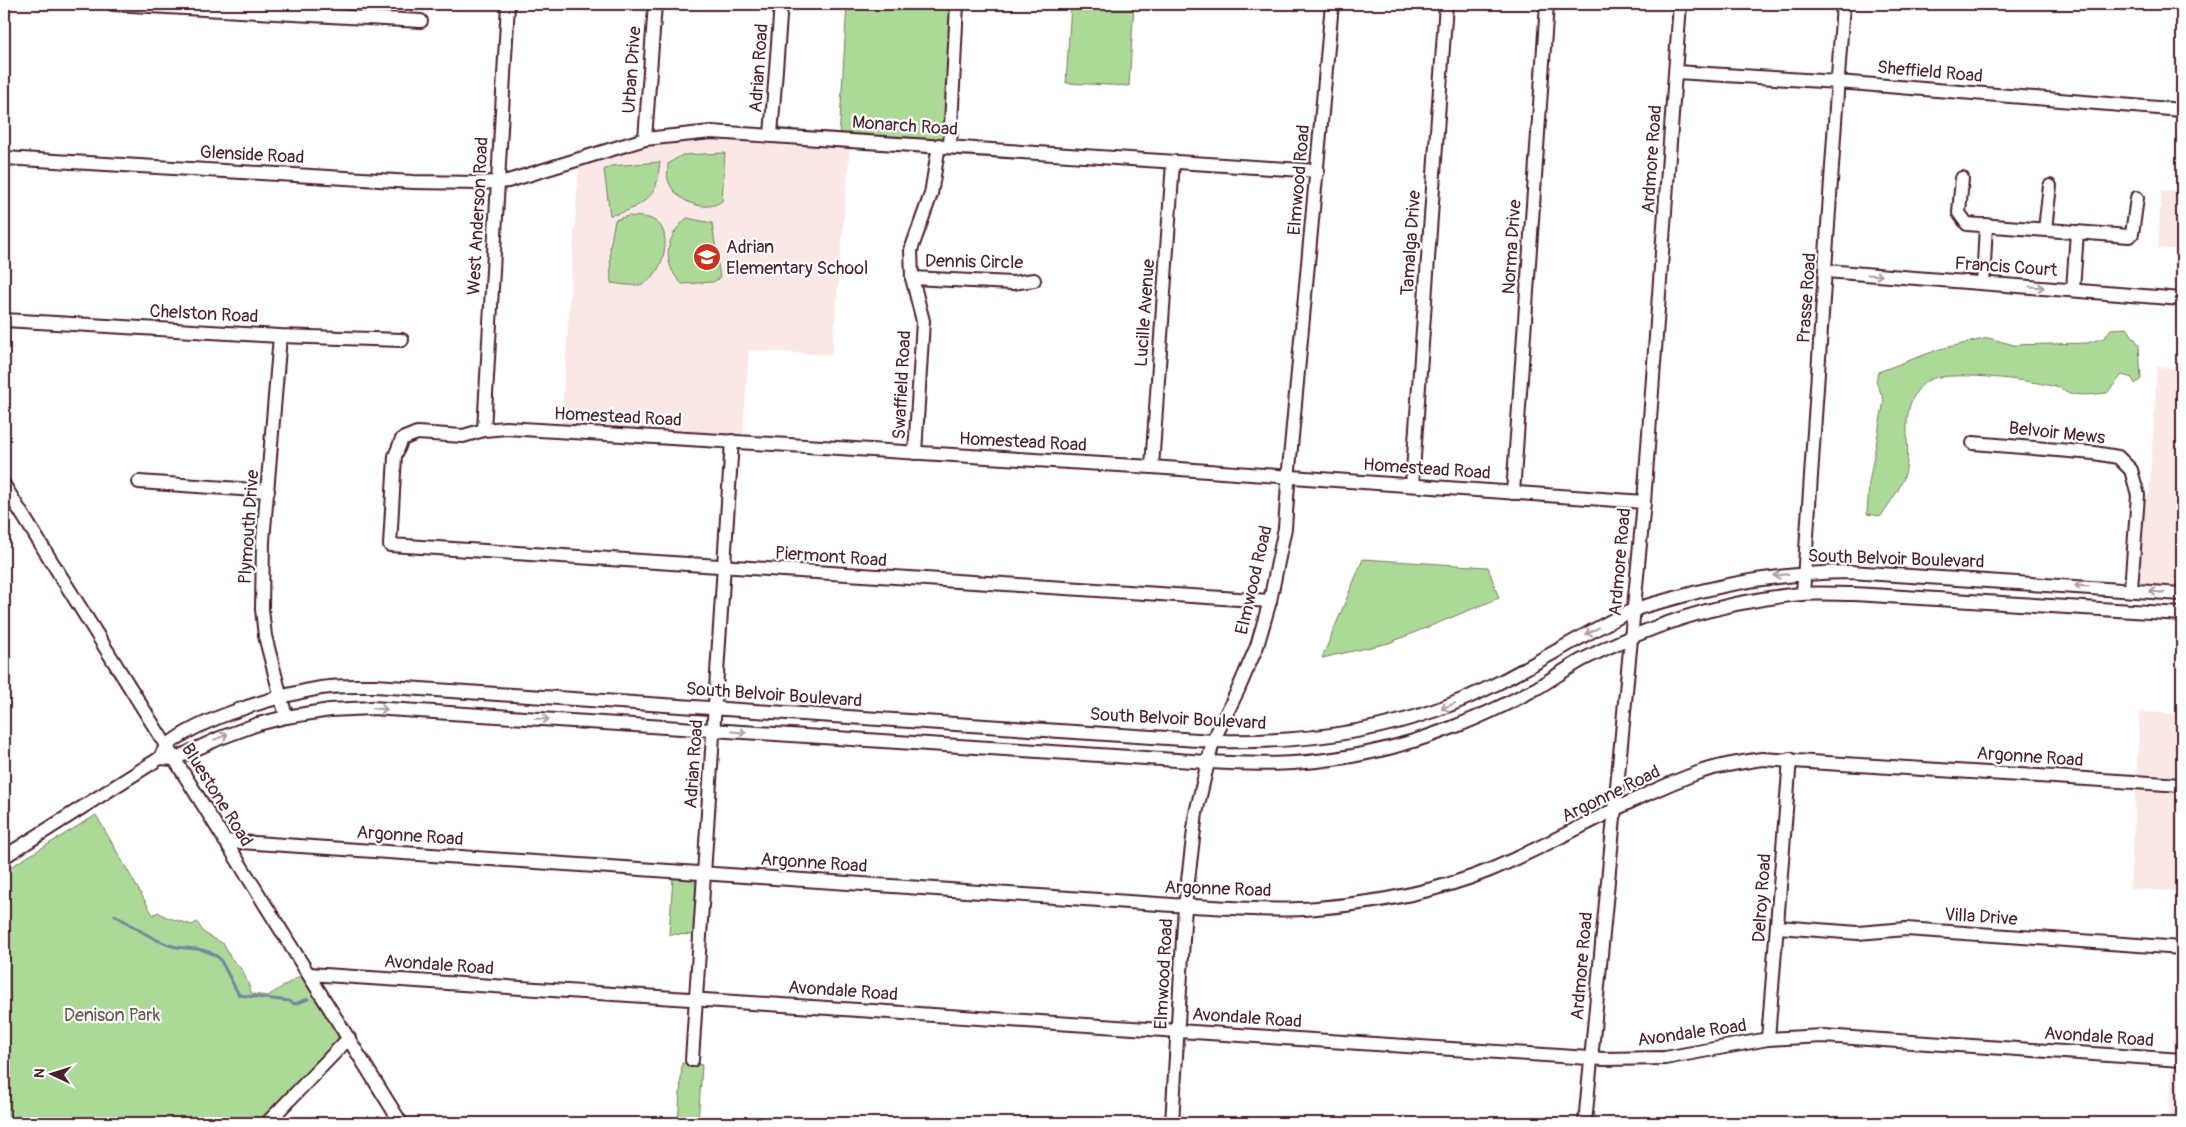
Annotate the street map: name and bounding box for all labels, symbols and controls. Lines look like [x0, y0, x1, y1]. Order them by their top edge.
street label: Adrian Road [744, 23, 774, 113]
street label: Urban Drive [617, 25, 647, 114]
street label: Sheffield Road [1876, 56, 1984, 88]
street label: Ardmore Road [1637, 104, 1667, 214]
street label: Monarch Road [851, 111, 959, 141]
street label: Elmwood Road [1283, 124, 1315, 236]
street label: West Anderson Road [462, 136, 494, 296]
street label: Glenside Road [199, 141, 305, 169]
street label: Tamalga Drive [1396, 189, 1426, 297]
street label: Norma Drive [1497, 199, 1527, 295]
place label: Adrian Elementary School [726, 236, 868, 280]
school or university icon: Adrian Elementary School [692, 242, 722, 272]
street label: Dennis Circle [925, 250, 1024, 274]
street label: Prasse Road [1792, 252, 1822, 344]
street label: Francis Court [1954, 252, 2059, 282]
street label: Lucille Avenue [1130, 258, 1160, 368]
one-way arrow [1867, 270, 1883, 279]
one-way arrow [2029, 283, 2045, 292]
street label: Chelston Road [149, 300, 259, 328]
street label: Swaffield Road [888, 330, 916, 440]
street label: Homestead Road [554, 402, 682, 432]
street label: Belvoir Mews [2008, 417, 2106, 449]
street label: Homestead Road [959, 427, 1087, 457]
street label: Homestead Road [1362, 453, 1492, 485]
street label: Plymouth Drive [234, 469, 264, 585]
street label: Ardmore Road [1604, 507, 1636, 617]
street label: Elmwood Road [1230, 523, 1278, 637]
street label: Piermont Road [774, 542, 888, 572]
street label: South Belvoir Boulevard [1807, 544, 1985, 574]
one-way arrow [1773, 570, 1789, 580]
one-way arrow [2075, 582, 2091, 591]
one-way arrow [2149, 587, 2165, 596]
one-way arrow [1585, 627, 1600, 636]
street label: South Belvoir Boulevard [685, 677, 863, 713]
one-way arrow [1441, 701, 1456, 711]
street label: South Belvoir Boulevard [1089, 703, 1267, 735]
one-way arrow [371, 704, 387, 713]
one-way arrow [534, 715, 550, 724]
street label: Adrian Road [679, 719, 709, 809]
one-way arrow [731, 728, 747, 737]
one-way arrow [213, 732, 228, 742]
street label: Bluestone Road [176, 739, 258, 851]
street label: Argonne Road [1976, 742, 2084, 772]
street label: Argonne Road [1558, 760, 1664, 828]
street label: Argonne Road [356, 821, 464, 851]
street label: Argonne Road [760, 848, 868, 878]
street label: Delroy Road [1747, 853, 1777, 943]
street label: Argonne Road [1164, 876, 1272, 902]
street label: Villa Drive [1944, 903, 2018, 931]
street label: Ardmore Road [1566, 911, 1598, 1021]
street label: Elmwood Road [1150, 918, 1178, 1030]
street label: Avondale Road [383, 950, 495, 980]
street label: Avondale Road [787, 976, 899, 1006]
street label: Avondale Road [1191, 1003, 1303, 1033]
park label: Denison Park [64, 1004, 161, 1027]
street label: Avondale Road [1636, 1014, 1748, 1052]
street label: Avondale Road [2043, 1022, 2155, 1052]
north arrow [28, 1050, 78, 1100]
text: N [31, 1068, 48, 1078]

